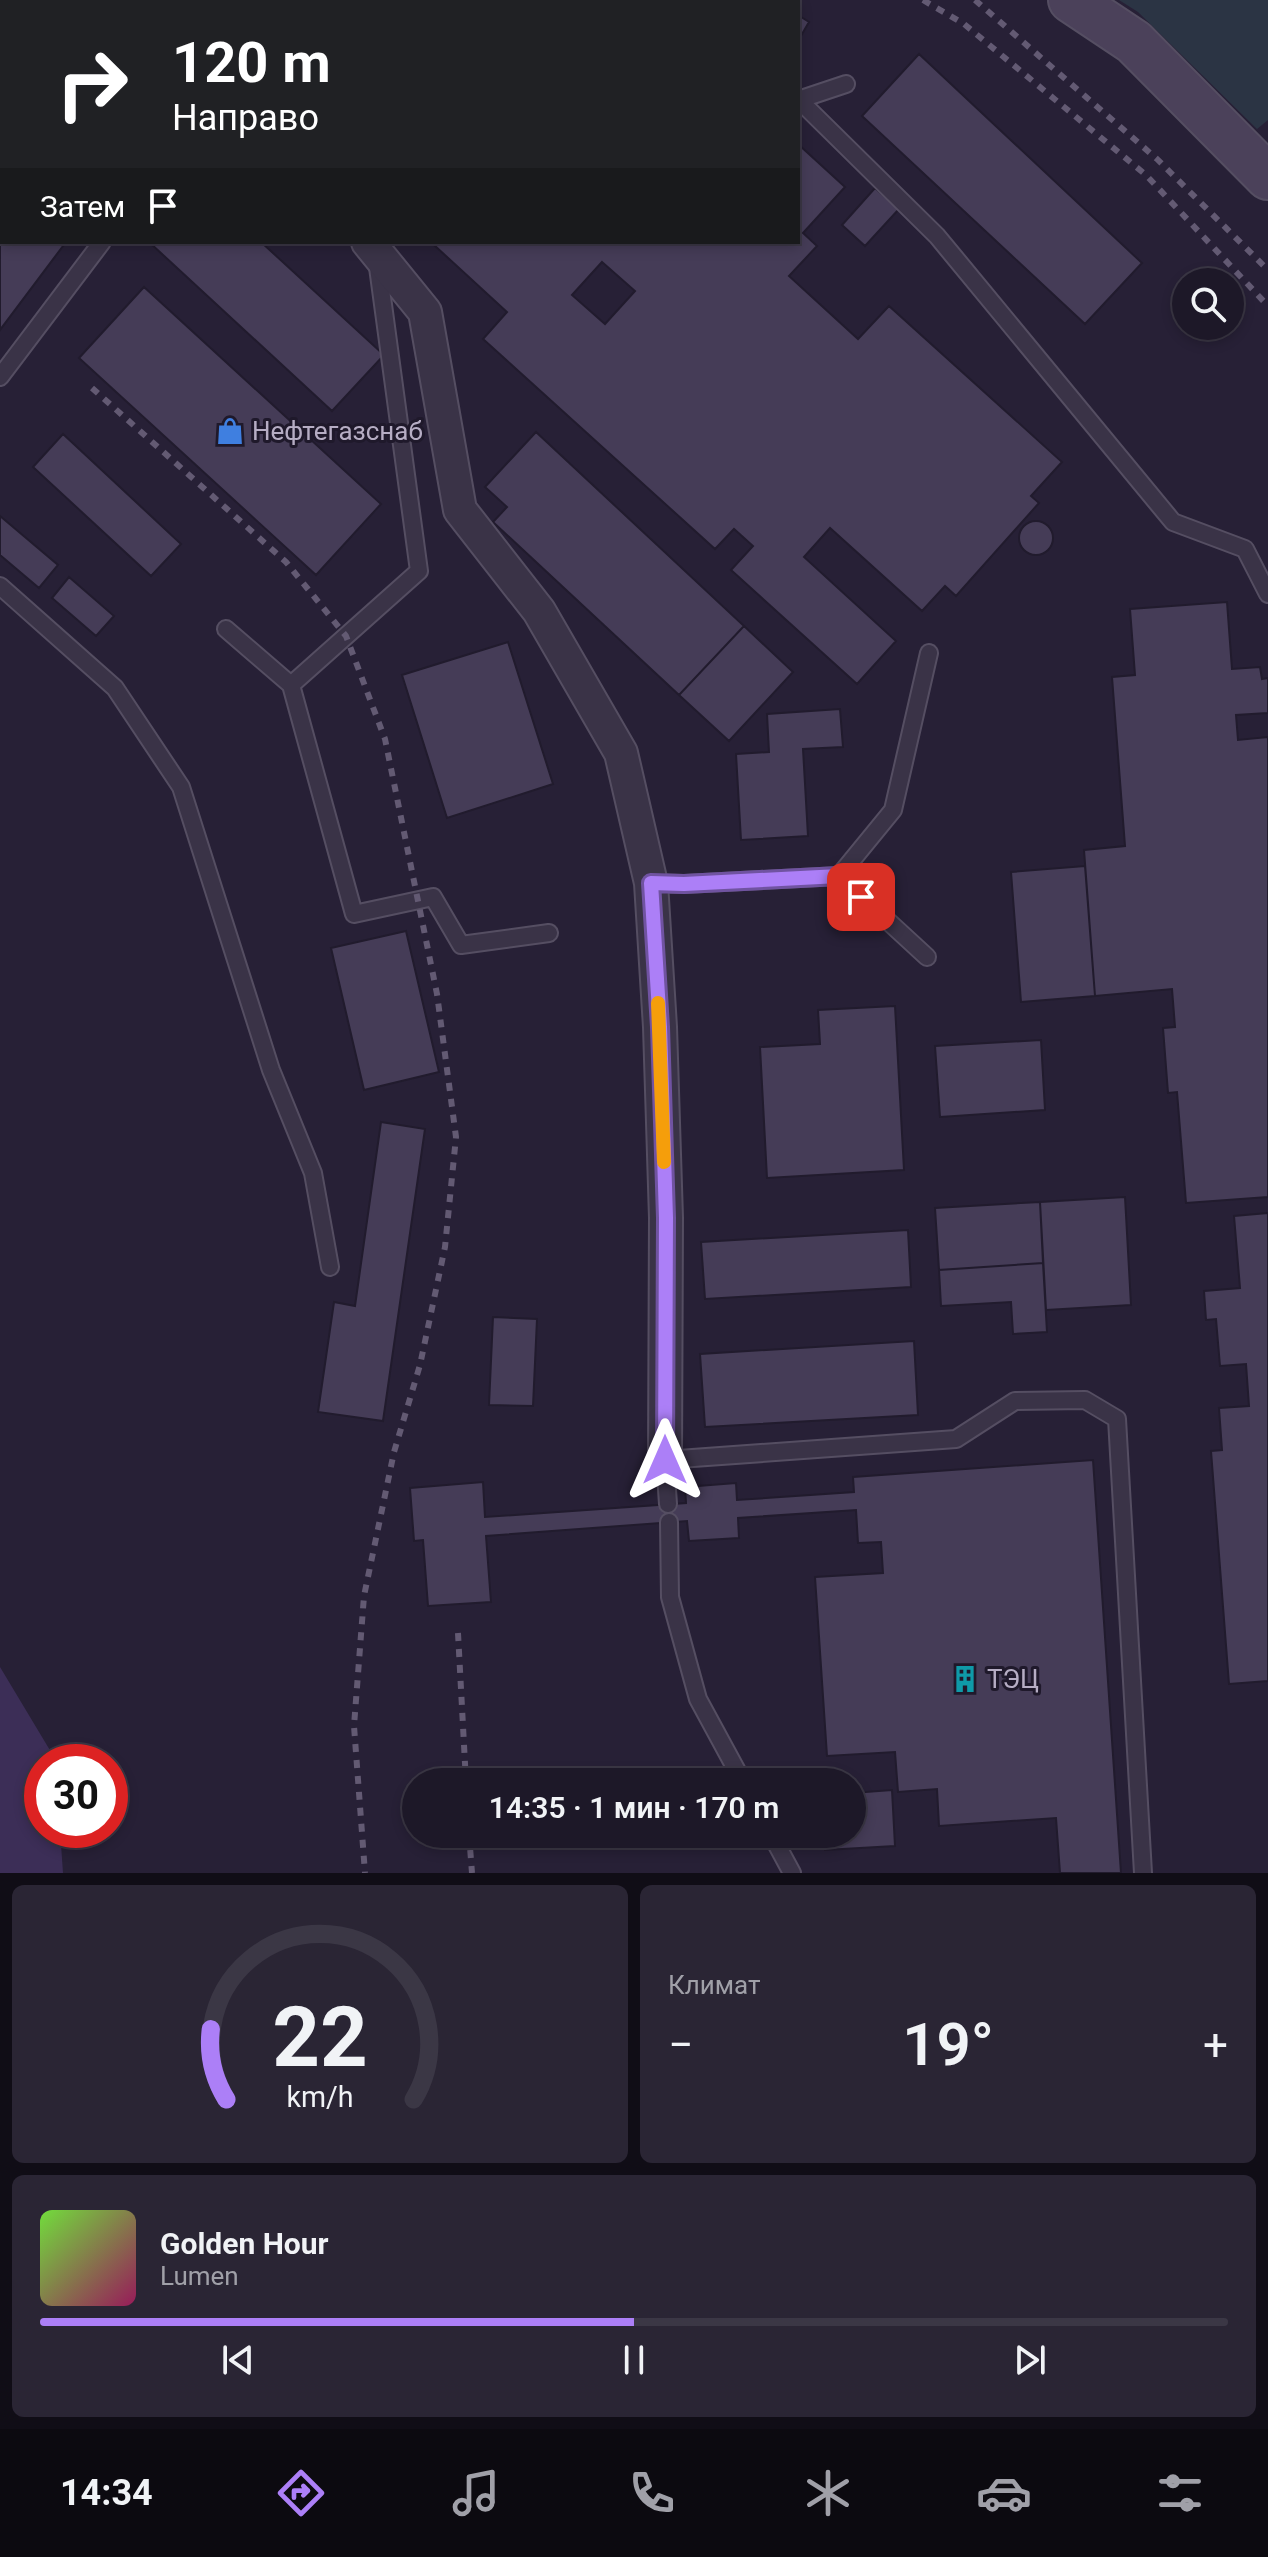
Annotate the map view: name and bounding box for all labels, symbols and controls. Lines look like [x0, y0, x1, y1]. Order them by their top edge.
text: 120 m [172, 30, 331, 96]
icon: right [40, 32, 144, 136]
text: Направо [172, 97, 319, 139]
icon: arrive [141, 184, 185, 228]
text: Затем [40, 189, 125, 224]
map controls [1172, 268, 1244, 340]
button: search [1172, 268, 1244, 340]
shop icon: Нефтегазснаб [215, 416, 245, 446]
place label: Нефтегазснаб [252, 416, 423, 446]
pin [827, 863, 895, 931]
icon: arrive [839, 875, 883, 919]
position arrow [623, 1418, 707, 1502]
building icon: ТЭЦ [950, 1664, 980, 1694]
place label: ТЭЦ [987, 1664, 1039, 1694]
speed limit sign: 30 [24, 1744, 128, 1848]
text: 14:35 · 1 мин · 170 m [489, 1790, 779, 1825]
text: Климат [668, 1970, 760, 2000]
text: 22 [272, 1989, 368, 2086]
text: 19° [902, 2009, 994, 2080]
text: − [668, 2019, 693, 2071]
text: + [1203, 2019, 1228, 2071]
text: km/h [286, 2080, 354, 2114]
text: Golden Hour [160, 2226, 329, 2261]
text: Lumen [160, 2261, 239, 2291]
icon: previous [216, 2338, 260, 2382]
icon: pause [612, 2338, 656, 2382]
icon: next [1008, 2338, 1052, 2382]
icon: directions [273, 2465, 329, 2521]
icon: music [448, 2465, 504, 2521]
icon: phone [624, 2465, 680, 2521]
icon: climate [800, 2465, 856, 2521]
icon: car [976, 2465, 1032, 2521]
icon: filters [1152, 2465, 1208, 2521]
text: 14:34 [60, 2472, 153, 2514]

